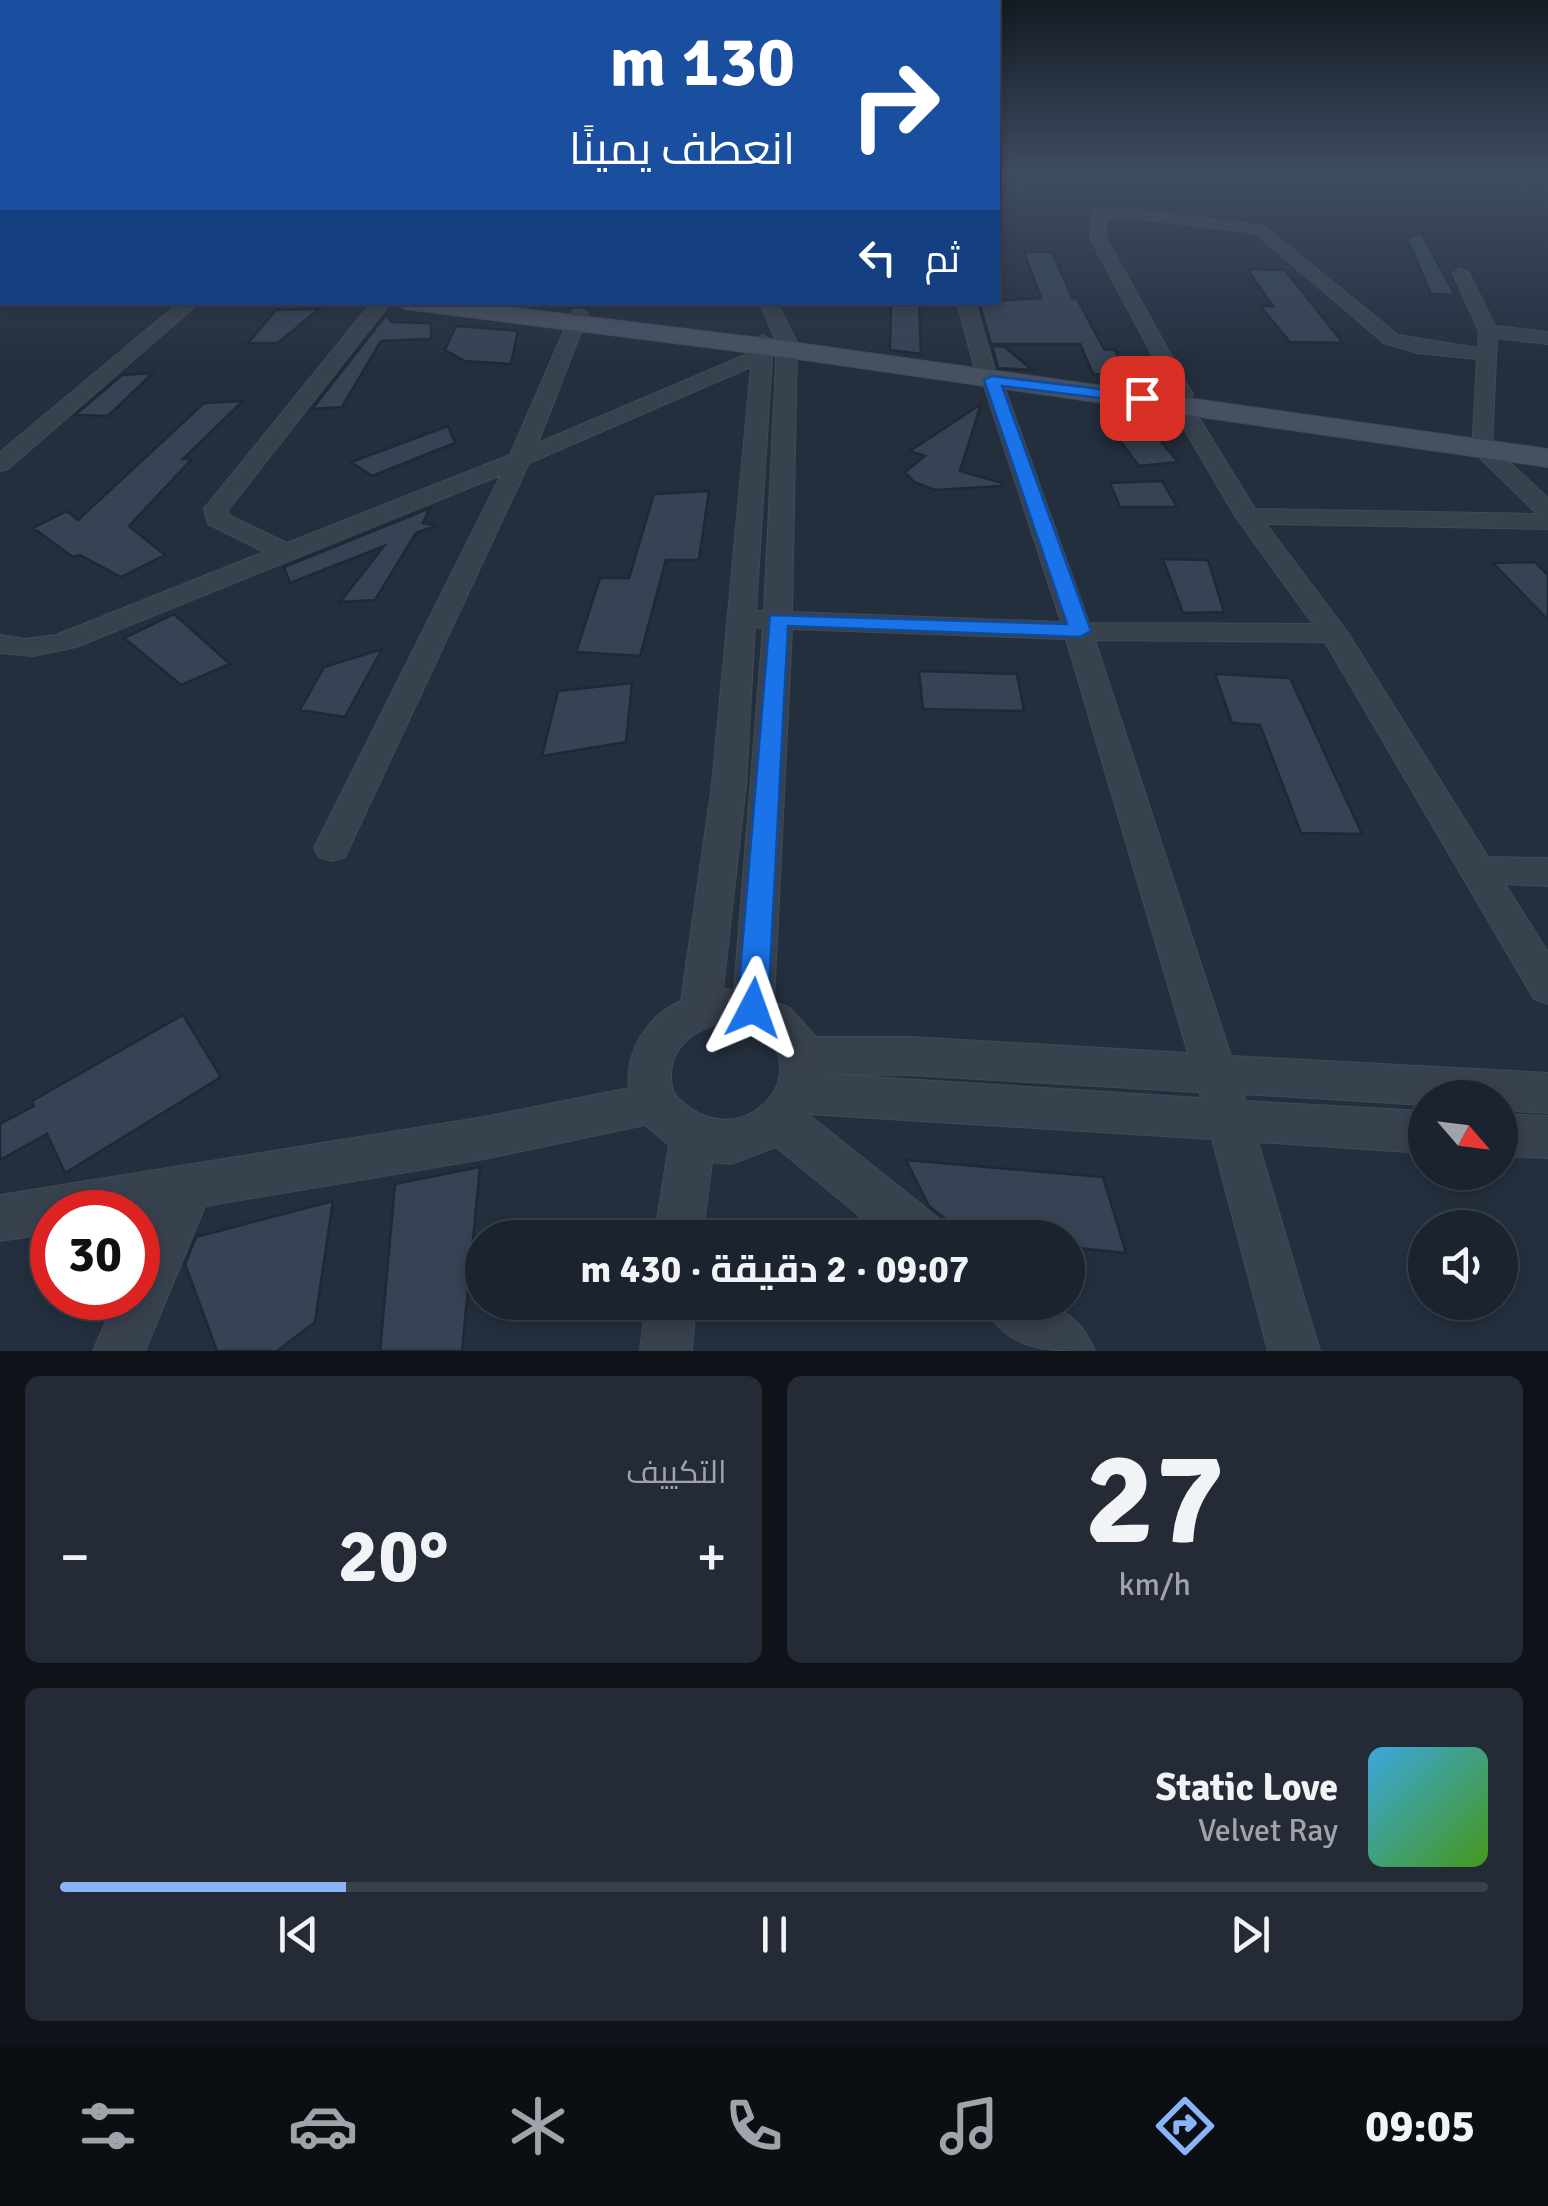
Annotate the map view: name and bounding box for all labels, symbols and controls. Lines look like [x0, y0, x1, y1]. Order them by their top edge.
text: 130 m [610, 19, 795, 105]
icon: right [830, 40, 960, 170]
text: انعطف يمينًا [569, 122, 795, 177]
icon: left [850, 230, 905, 285]
text: ثم [925, 236, 960, 283]
pin [1100, 356, 1185, 441]
icon: arrive [1115, 371, 1170, 426]
position arrow [701, 956, 805, 1060]
north arrow [1408, 1080, 1518, 1190]
map controls [1408, 1080, 1518, 1320]
speed limit sign: 30 [30, 1190, 160, 1320]
button: sound [1408, 1210, 1518, 1320]
text: 09:07 · 2 دقيقة · 430 m [581, 1246, 969, 1293]
text: 27 [1085, 1420, 1225, 1580]
text: التكييف [626, 1453, 727, 1492]
text: 20° [338, 1510, 449, 1603]
text: − [60, 1523, 90, 1591]
text: + [697, 1523, 727, 1591]
text: km/h [1119, 1565, 1191, 1604]
text: Static Love [1156, 1764, 1338, 1811]
text: Velvet Ray [1198, 1811, 1338, 1850]
icon: previous [271, 1907, 326, 1962]
icon: pause [747, 1907, 802, 1962]
icon: next [1223, 1907, 1278, 1962]
icon: filters [73, 2091, 143, 2161]
icon: car [288, 2091, 358, 2161]
icon: climate [503, 2091, 573, 2161]
icon: phone [719, 2091, 789, 2161]
icon: music [934, 2091, 1004, 2161]
icon: directions [1150, 2091, 1220, 2161]
text: 09:05 [1365, 2099, 1475, 2154]

